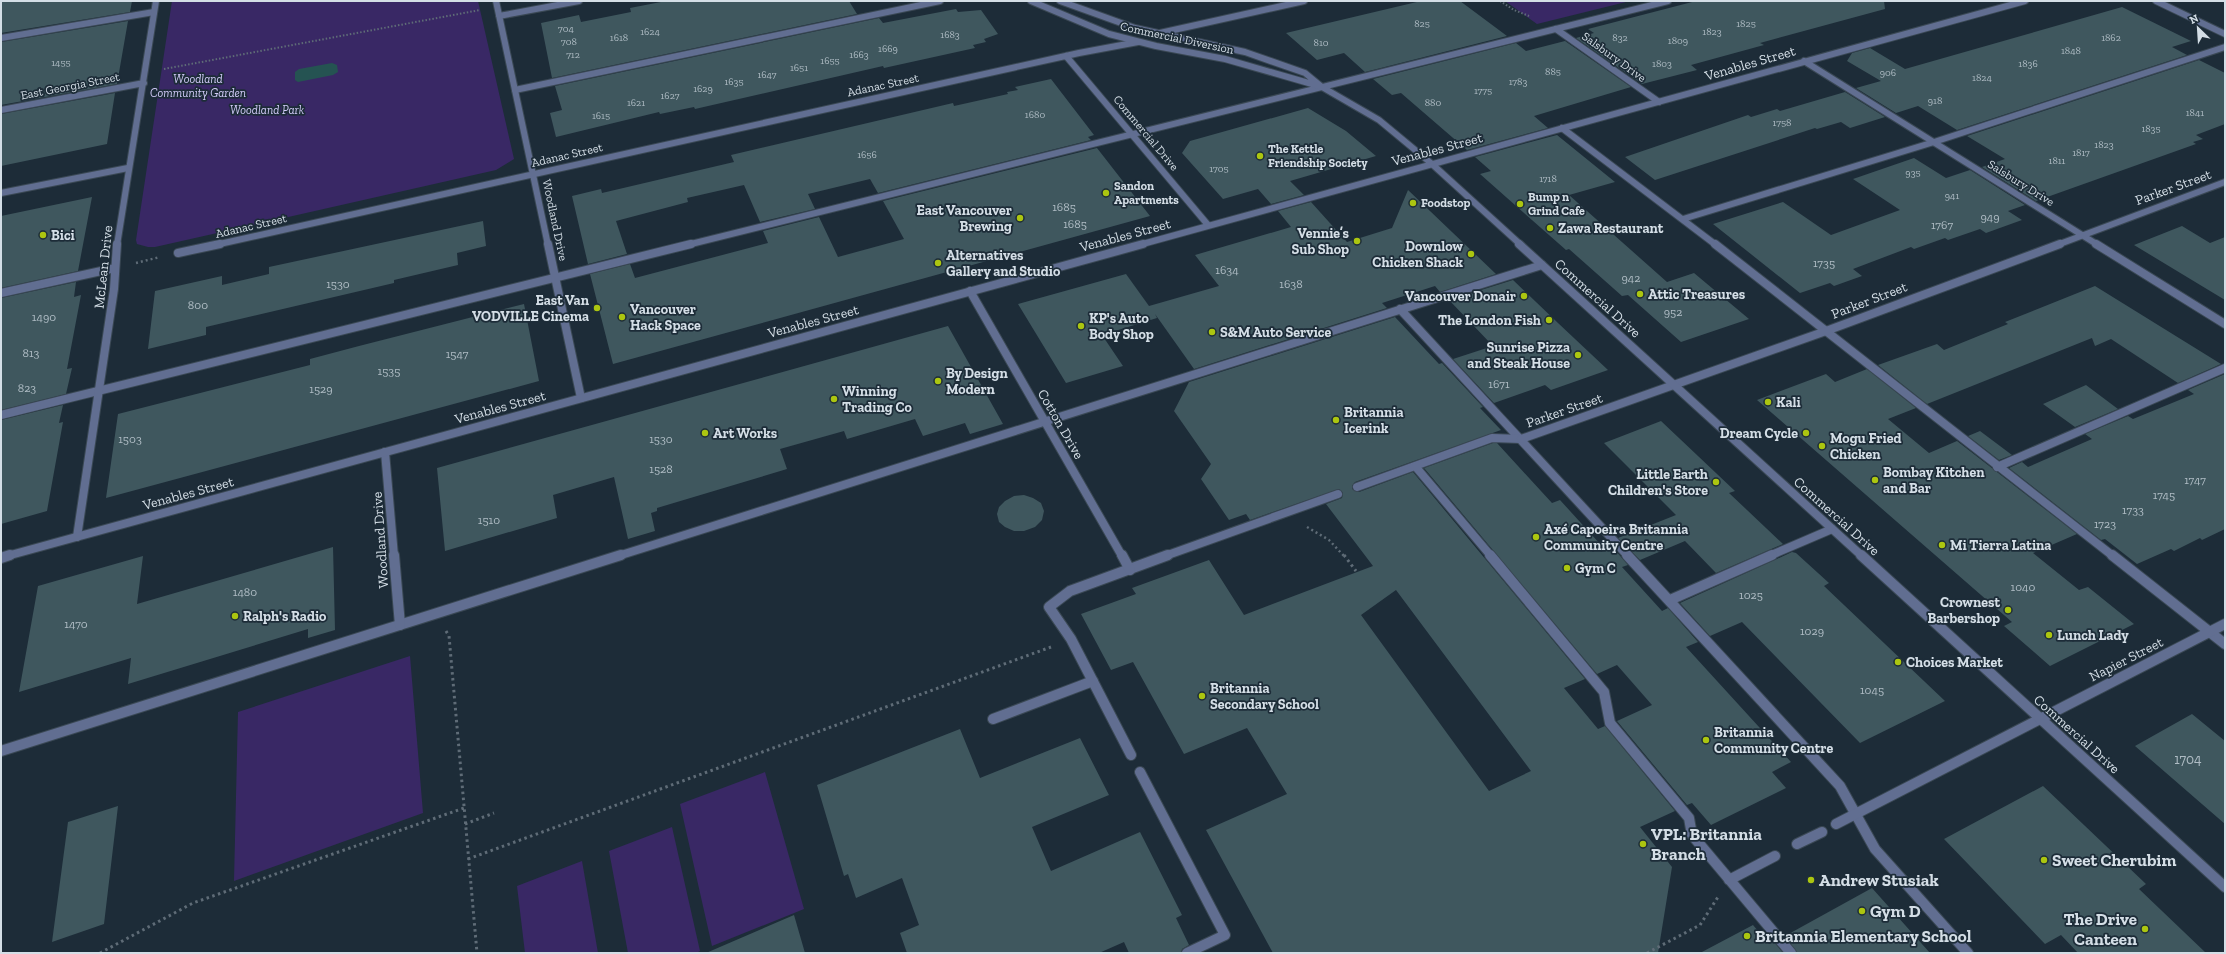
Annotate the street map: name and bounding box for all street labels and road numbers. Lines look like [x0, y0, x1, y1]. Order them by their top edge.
street label: Commercial Diversion [1119, 19, 1235, 57]
street label: Salsbury Drive [1579, 29, 1649, 85]
street label: Venables Street [1702, 42, 1798, 85]
street label: East Georgia Street [19, 69, 121, 102]
street label: Adanac Street [846, 70, 920, 99]
street label: Commercial Drive [1110, 92, 1182, 174]
street label: Venables Street [1389, 129, 1485, 170]
street label: Adanac Street [530, 140, 604, 170]
street label: Salsbury Drive [1985, 157, 2057, 209]
street label: Parker Street [2133, 166, 2214, 209]
street label: Woodland Drive [540, 178, 571, 262]
street label: Adanac Street [214, 211, 288, 241]
street label: Venables Street [1077, 215, 1173, 256]
street label: McLean Drive [91, 224, 116, 309]
street label: Commercial Drive [1551, 255, 1644, 342]
street label: Parker Street [1829, 278, 1910, 323]
street label: Venables Street [765, 301, 861, 342]
street label: Cotton Drive [1034, 386, 1088, 463]
street label: Venables Street [452, 387, 548, 428]
street label: Parker Street [1524, 389, 1605, 432]
street label: Venables Street [140, 473, 236, 514]
street label: Commercial Drive [1790, 473, 1883, 560]
street label: Woodland Drive [369, 491, 392, 589]
street label: Napier Street [2086, 633, 2167, 685]
street label: Commercial Drive [2030, 691, 2123, 778]

